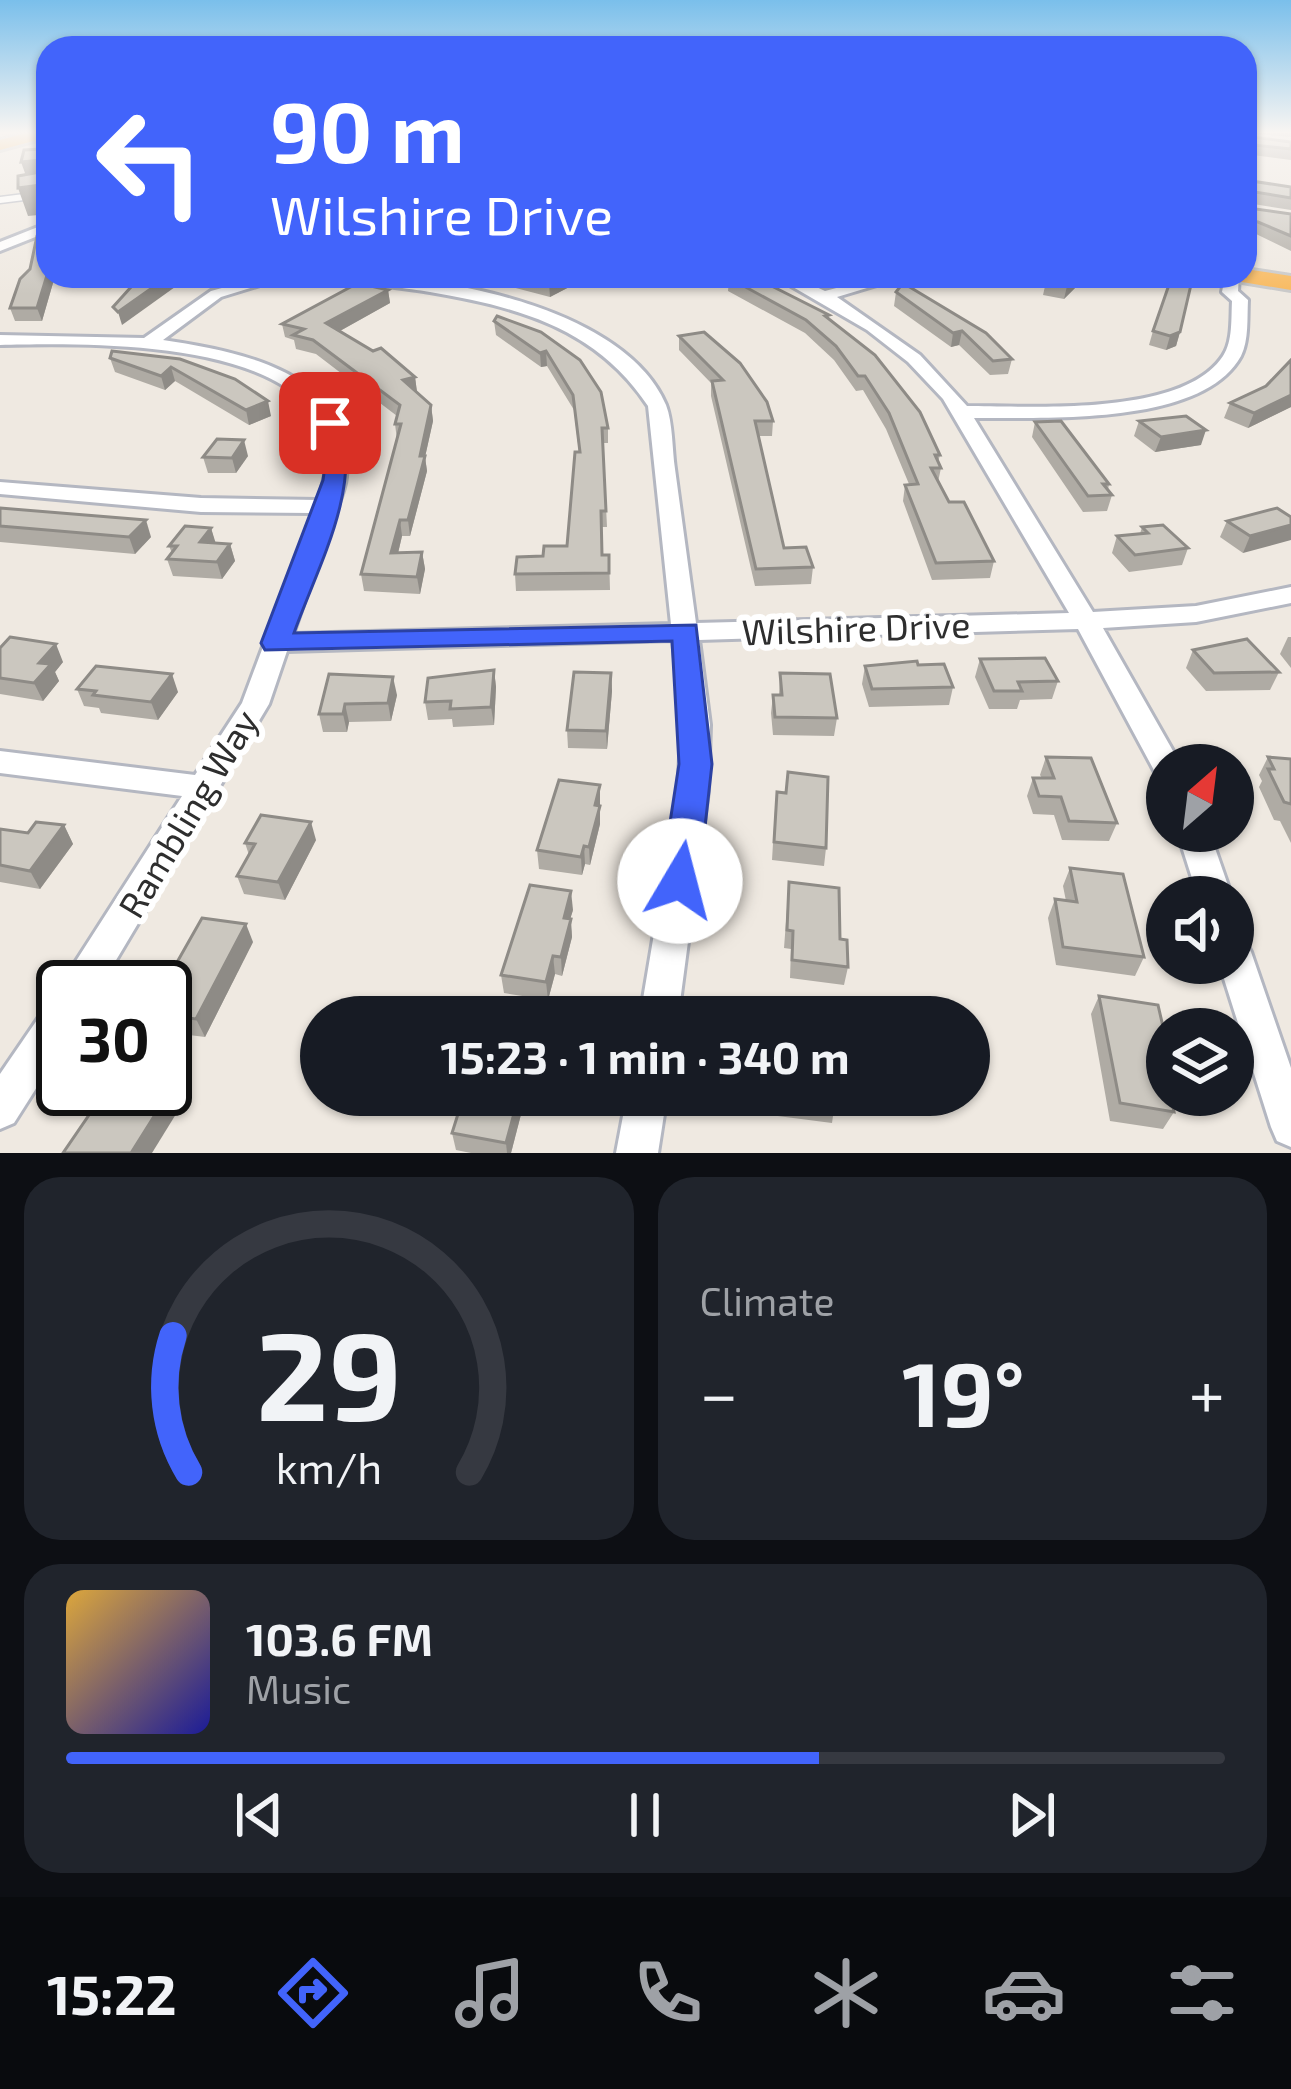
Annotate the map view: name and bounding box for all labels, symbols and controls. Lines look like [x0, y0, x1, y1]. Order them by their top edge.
text: 90 m [270, 79, 465, 180]
icon: left [72, 84, 228, 240]
text: Wilshire Drive [270, 181, 613, 246]
pin [279, 372, 381, 474]
icon: arrive [297, 390, 363, 456]
street label: Wilshire Drive [741, 602, 971, 652]
street label: Rambling Way [108, 701, 266, 925]
north arrow [1146, 744, 1254, 852]
map controls [1146, 744, 1254, 1116]
position arrow [617, 818, 743, 944]
button: sound [1146, 876, 1254, 984]
speed limit sign: 30 [36, 960, 192, 1116]
button: layers [1146, 1008, 1254, 1116]
text: 15:23 · 1 min · 340 m [440, 1029, 850, 1083]
text: Climate [700, 1277, 834, 1324]
text: 29 [256, 1296, 402, 1446]
text: 19° [902, 1337, 1025, 1445]
text: − [700, 1352, 738, 1431]
text: + [1189, 1352, 1225, 1431]
text: km/h [275, 1440, 382, 1492]
text: 103.6 FM [246, 1611, 433, 1665]
text: Music [246, 1665, 351, 1712]
icon: previous [226, 1782, 292, 1848]
icon: pause [612, 1782, 678, 1848]
icon: next [999, 1782, 1065, 1848]
icon: directions [271, 1951, 355, 2035]
icon: music [448, 1951, 532, 2035]
icon: phone [626, 1951, 710, 2035]
icon: climate [804, 1951, 888, 2035]
icon: car [982, 1951, 1066, 2035]
icon: filters [1160, 1951, 1244, 2035]
text: 15:22 [47, 1961, 177, 2026]

